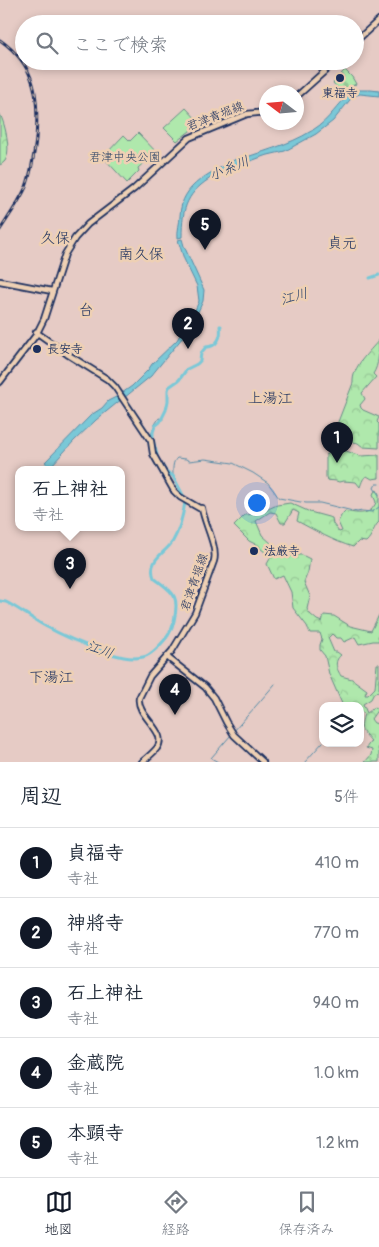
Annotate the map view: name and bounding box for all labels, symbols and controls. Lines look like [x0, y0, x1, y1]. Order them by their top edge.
search box [15, 15, 364, 70]
icon: search [33, 29, 61, 57]
text: ここで検索 [73, 33, 168, 57]
marker: 東福寺 [334, 72, 346, 84]
north arrow [259, 85, 304, 130]
place label: 東福寺 [322, 86, 358, 101]
street label: 君津青堀線 [184, 99, 246, 134]
park label: 君津中央公園 [89, 150, 161, 165]
water label: 小糸川 [207, 152, 252, 184]
pin: 5 [189, 209, 221, 250]
district label: 久保 [40, 229, 70, 248]
district label: 貞元 [327, 234, 357, 253]
district label: 南久保 [118, 245, 164, 264]
water label: 江川 [278, 285, 310, 308]
district label: 台 [78, 301, 94, 320]
pin: 2 [172, 308, 204, 349]
place label: 長安寺 [47, 342, 83, 357]
marker: 長安寺 [31, 343, 43, 355]
district label: 上湯江 [247, 389, 293, 408]
pin: 1 [321, 422, 353, 463]
popup [15, 466, 125, 531]
text: 石上神社 [32, 477, 108, 501]
your location [244, 490, 270, 516]
text: 寺社 [32, 505, 64, 525]
place label: 法厳寺 [264, 544, 300, 559]
marker: 法厳寺 [248, 545, 260, 557]
pin: 3 [54, 548, 86, 589]
street label: 君津青堀線 [178, 551, 211, 613]
water label: 江川 [84, 637, 116, 662]
district label: 下湯江 [28, 668, 74, 687]
pin: 4 [159, 674, 191, 715]
map controls [319, 702, 364, 747]
button: layers [319, 702, 364, 747]
text: 周辺 [20, 783, 62, 810]
text: 5件 [334, 787, 359, 807]
text: 貞福寺 [67, 841, 124, 865]
text: 1 [33, 853, 39, 873]
text: 410 m [315, 853, 359, 873]
text: 寺社 [67, 869, 99, 889]
text: 神將寺 [67, 911, 124, 935]
text: 2 [32, 923, 40, 943]
text: 770 m [313, 923, 359, 943]
text: 寺社 [67, 939, 99, 959]
text: 石上神社 [67, 981, 143, 1005]
text: 3 [32, 993, 40, 1013]
text: 940 m [313, 993, 359, 1013]
text: 寺社 [67, 1009, 99, 1029]
text: 金蔵院 [67, 1051, 124, 1075]
text: 4 [31, 1063, 41, 1083]
text: 1.0 km [314, 1063, 359, 1083]
text: 寺社 [67, 1079, 99, 1099]
text: 本顕寺 [67, 1121, 124, 1145]
text: 5 [32, 1133, 40, 1153]
text: 1.2 km [316, 1133, 359, 1153]
text: 寺社 [67, 1149, 99, 1169]
tab: 地図 [45, 1188, 73, 1238]
tab: 経路 [162, 1188, 190, 1238]
tab: 保存済み [279, 1188, 335, 1238]

